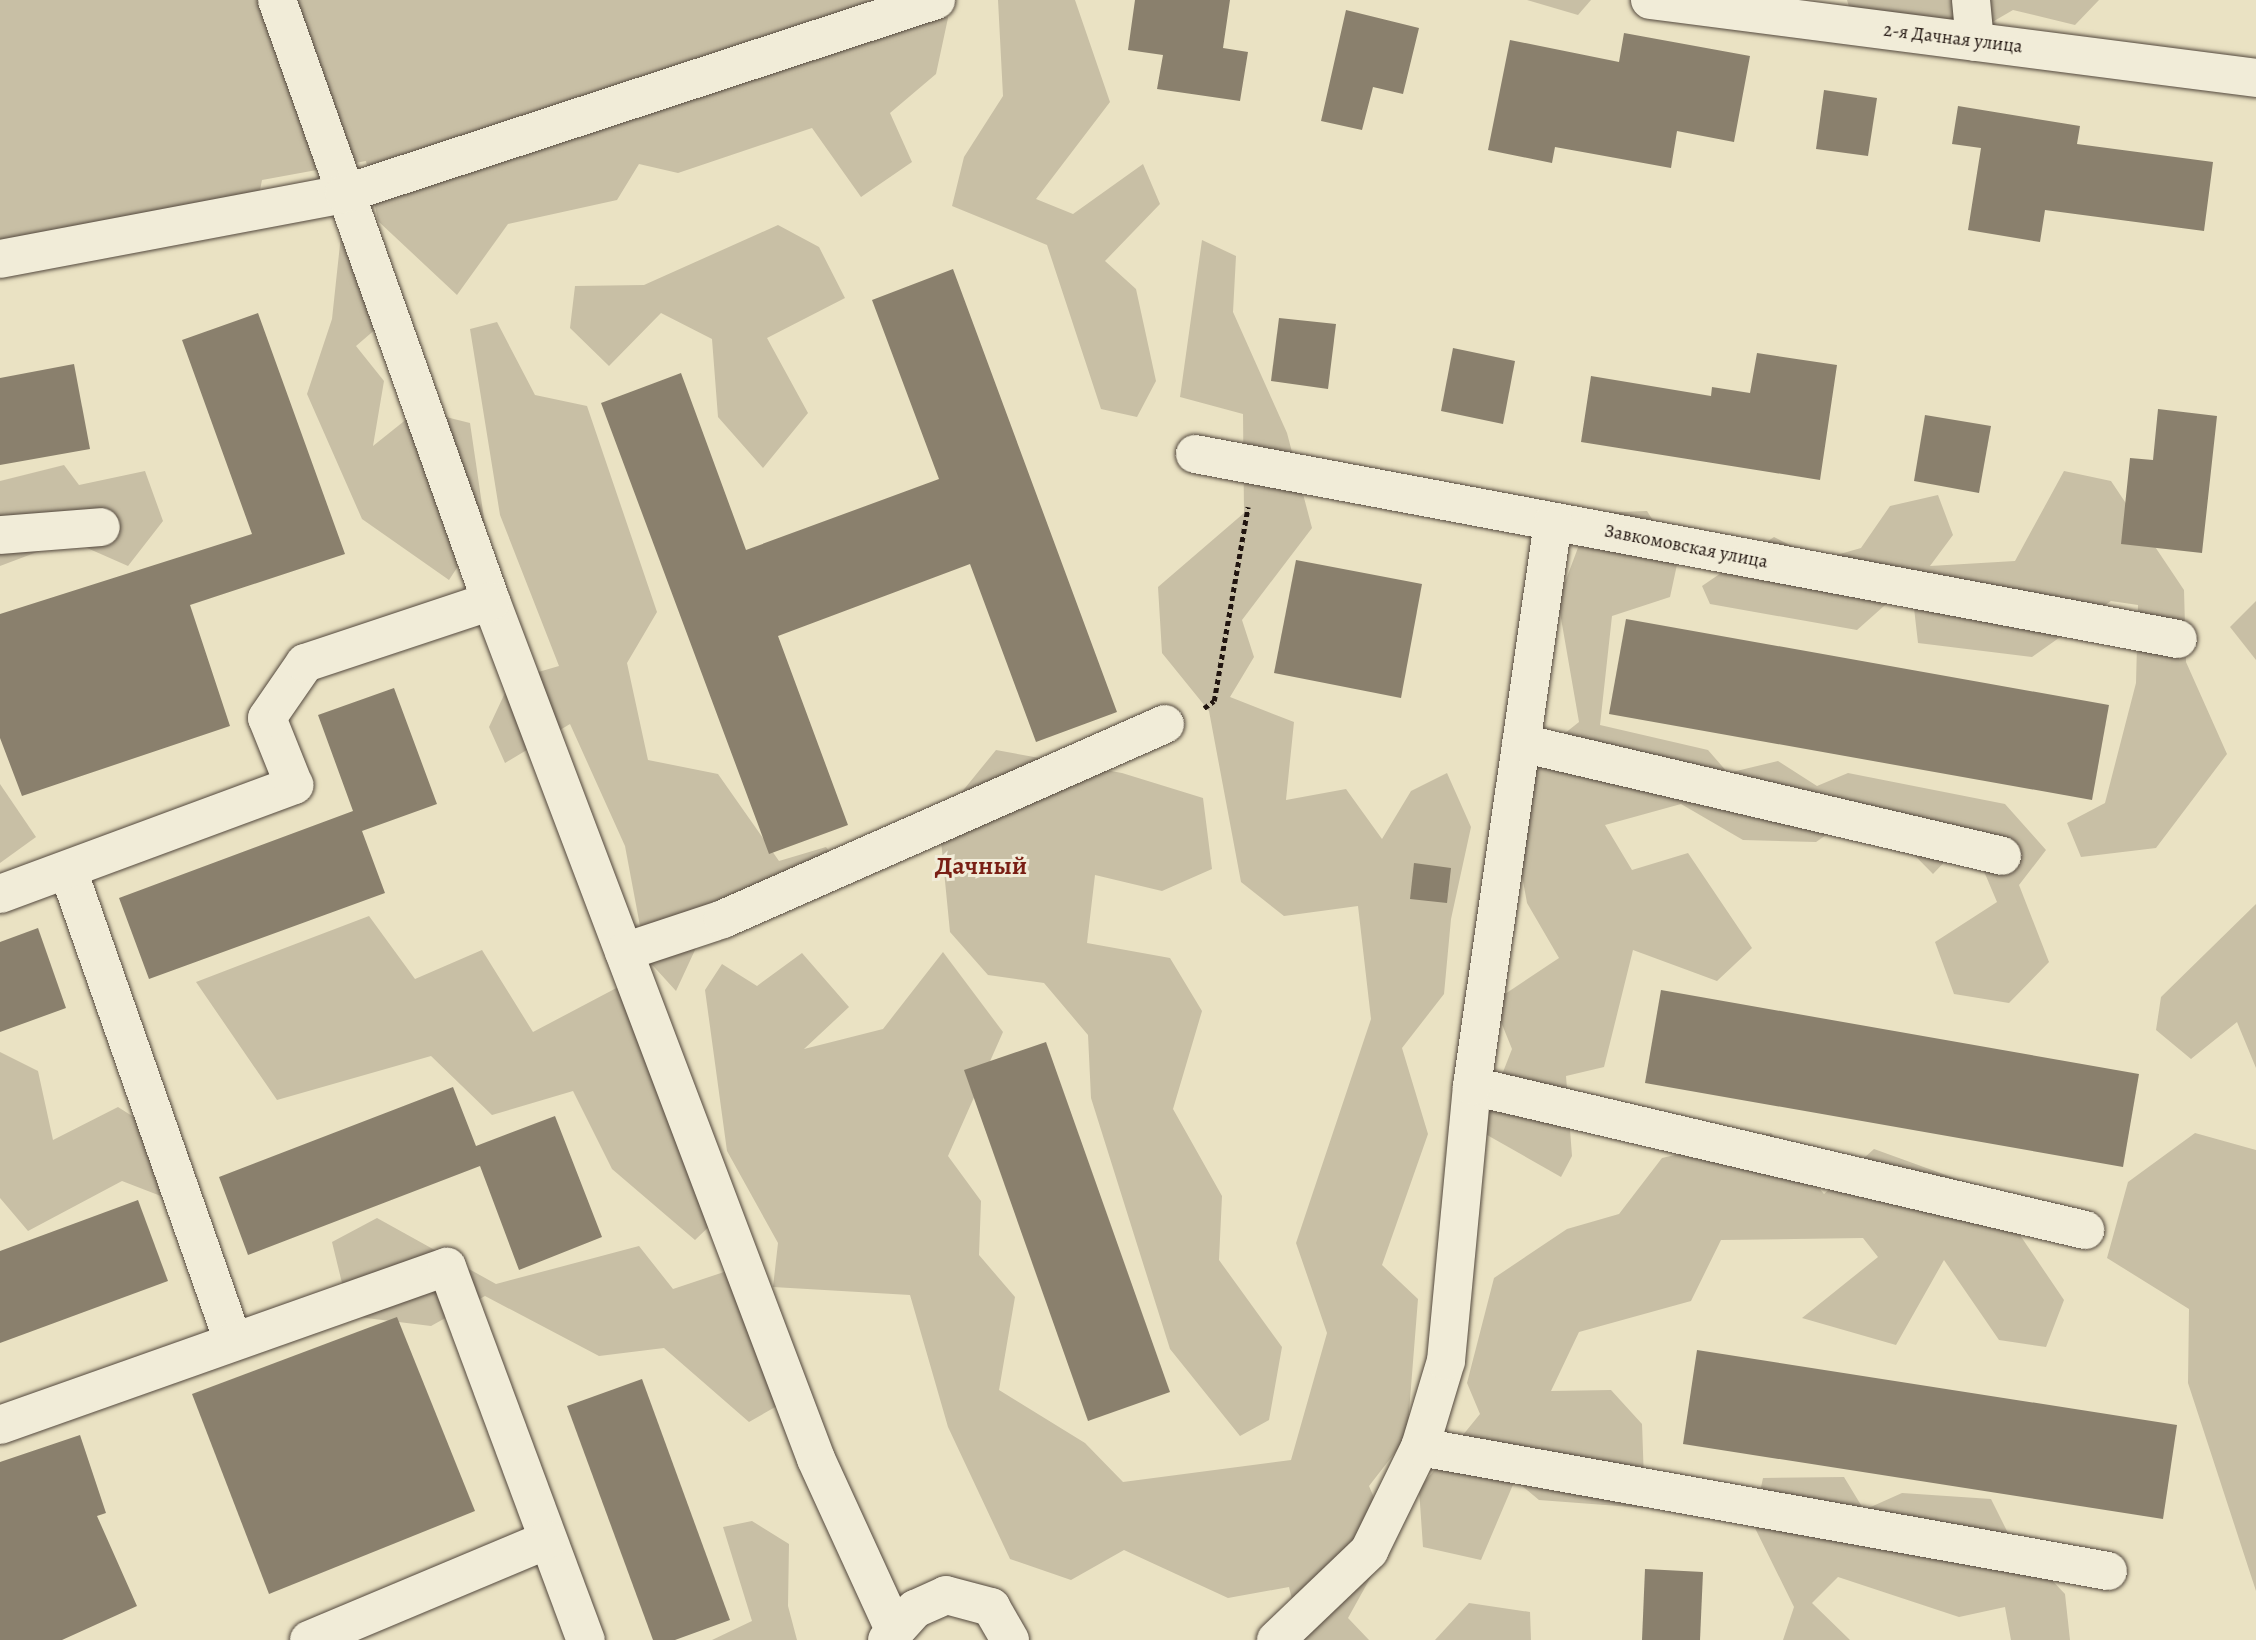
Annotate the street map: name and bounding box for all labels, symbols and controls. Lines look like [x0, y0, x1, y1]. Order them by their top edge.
street label: 2-я Дачная улица [1882, 19, 2024, 59]
street label: Завкомовская улица [1602, 520, 1770, 574]
district label: Дачный [935, 850, 1027, 882]

